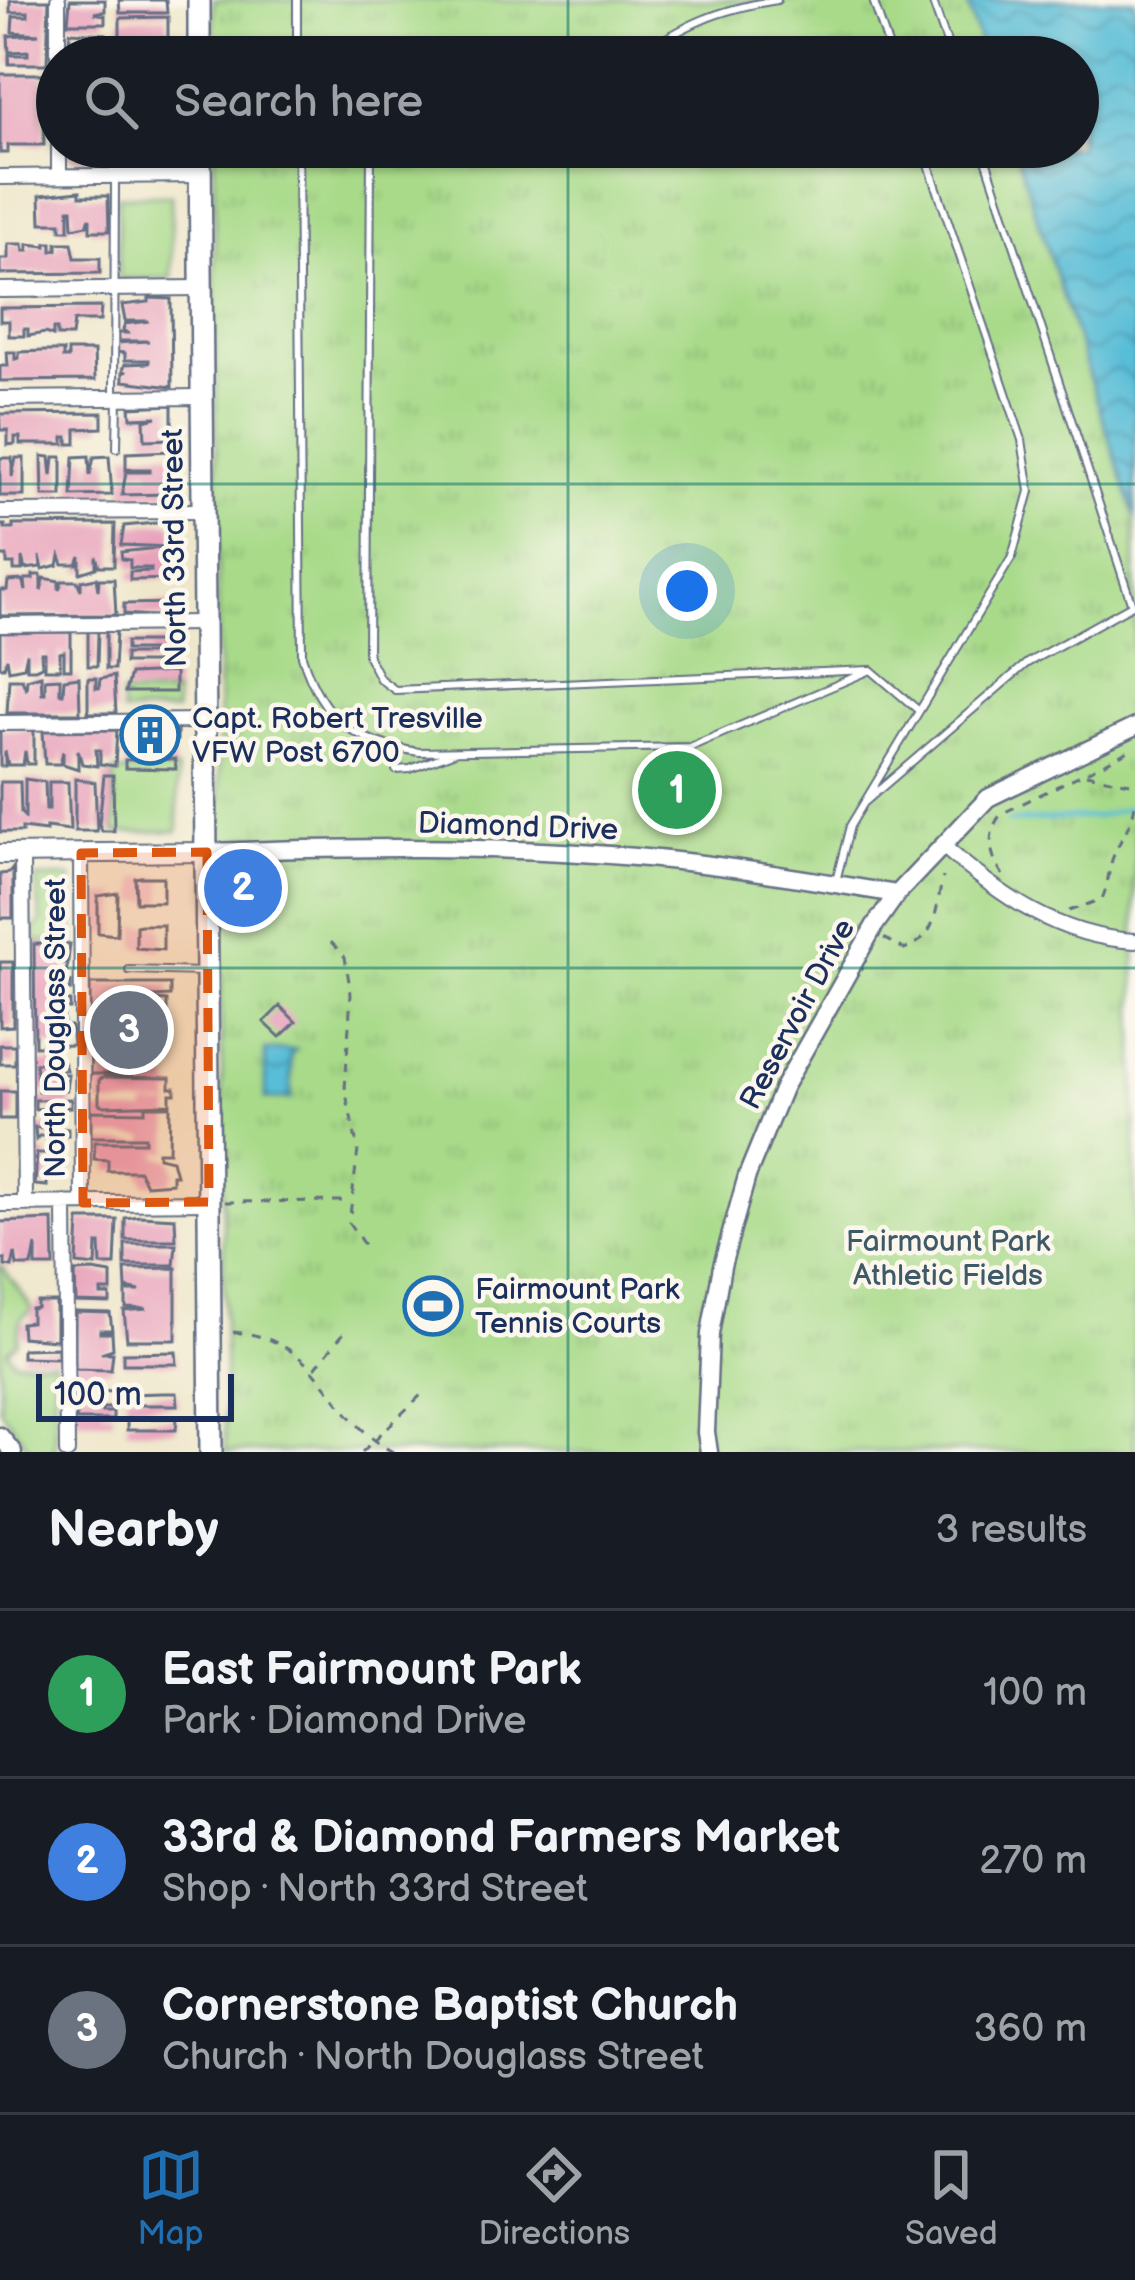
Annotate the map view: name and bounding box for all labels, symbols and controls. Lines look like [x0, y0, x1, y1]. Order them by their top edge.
search box [36, 36, 1099, 168]
icon: search [78, 69, 144, 135]
text: Search here [174, 75, 423, 130]
street label: North 33rd Street [155, 428, 195, 668]
your location [657, 561, 717, 621]
place label: Capt. Robert Tresville VFW Post 6700 [192, 701, 483, 771]
building icon: Capt. Robert Tresville VFW Post 6700 [119, 704, 181, 766]
pin: 1 [638, 745, 716, 835]
street label: Diamond Drive [417, 806, 619, 848]
pin: 2 [204, 843, 282, 933]
street label: North Douglass Street [38, 878, 74, 1178]
street label: Reservoir Drive [733, 913, 863, 1116]
pin: 3 [90, 985, 168, 1075]
park label: Fairmount Park Athletic Fields [846, 1224, 1051, 1294]
place label: Fairmount Park Tennis Courts [475, 1272, 680, 1342]
sports icon: Fairmount Park Tennis Courts [402, 1275, 464, 1337]
scale bar [36, 1368, 234, 1421]
text: 100 m [54, 1375, 142, 1415]
text: Nearby [48, 1500, 219, 1561]
text: 3 results [935, 1507, 1087, 1554]
text: East Fairmount Park [162, 1643, 581, 1698]
text: 1 [79, 1670, 95, 1717]
text: 100 m [983, 1670, 1087, 1717]
text: Park · Diamond Drive [162, 1698, 526, 1745]
text: 33rd & Diamond Farmers Market [162, 1811, 840, 1866]
text: 2 [75, 1838, 99, 1885]
text: 270 m [979, 1838, 1087, 1885]
text: Shop · North 33rd Street [162, 1866, 588, 1913]
text: Cornerstone Baptist Church [162, 1979, 738, 2034]
text: 3 [76, 2006, 98, 2053]
text: 360 m [973, 2006, 1087, 2053]
text: Church · North Douglass Street [162, 2034, 704, 2081]
tab: Map [137, 2142, 204, 2254]
tab: Directions [478, 2142, 630, 2254]
tab: Saved [905, 2142, 998, 2254]

